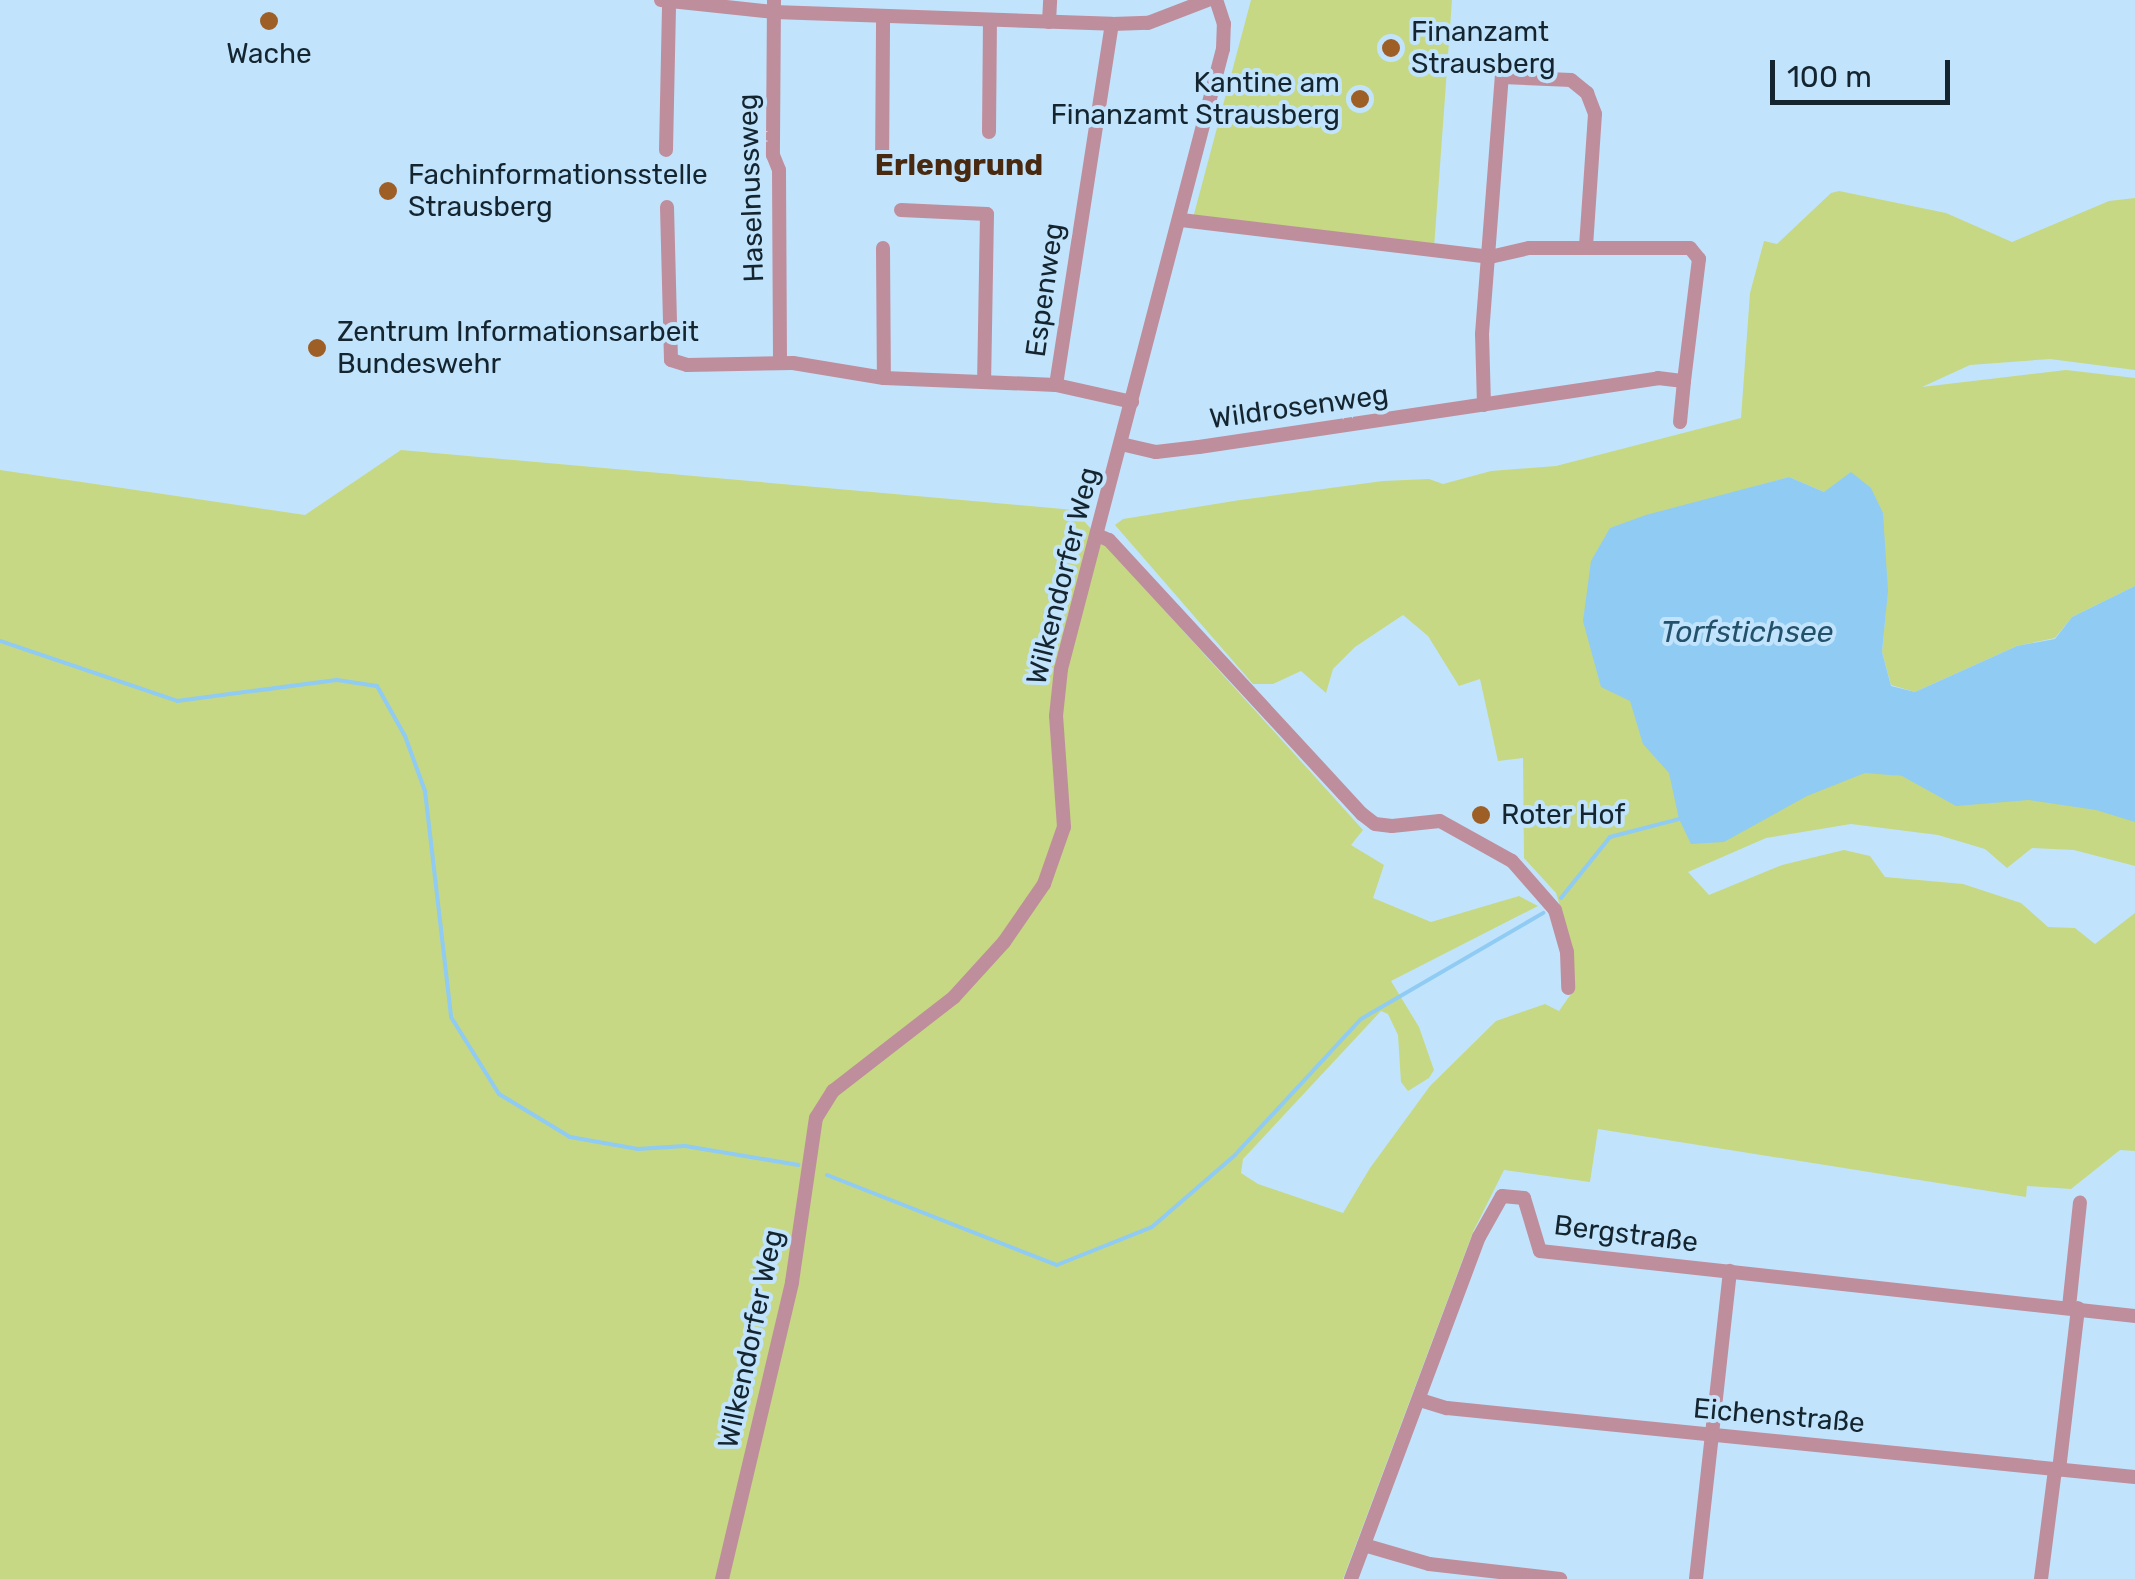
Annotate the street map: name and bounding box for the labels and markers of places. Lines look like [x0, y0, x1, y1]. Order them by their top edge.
marker: Wache [258, 10, 280, 32]
place label: Finanzamt Strausberg [1411, 15, 1556, 81]
place label: Wache [226, 37, 312, 71]
marker: Finanzamt Strausberg [1380, 37, 1402, 59]
place label: Kantine am Finanzamt Strausberg [1051, 66, 1340, 132]
marker: Kantine am Finanzamt Strausberg [1349, 88, 1371, 110]
place label: Fachinformationsstelle Strausberg [408, 158, 708, 224]
marker: Fachinformationsstelle Strausberg [377, 180, 399, 202]
place label: Zentrum Informationsarbeit Bundeswehr [337, 315, 699, 381]
marker: Zentrum Informationsarbeit Bundeswehr [306, 337, 328, 359]
place label: Roter Hof [1501, 798, 1626, 832]
marker: Roter Hof [1470, 804, 1492, 826]

